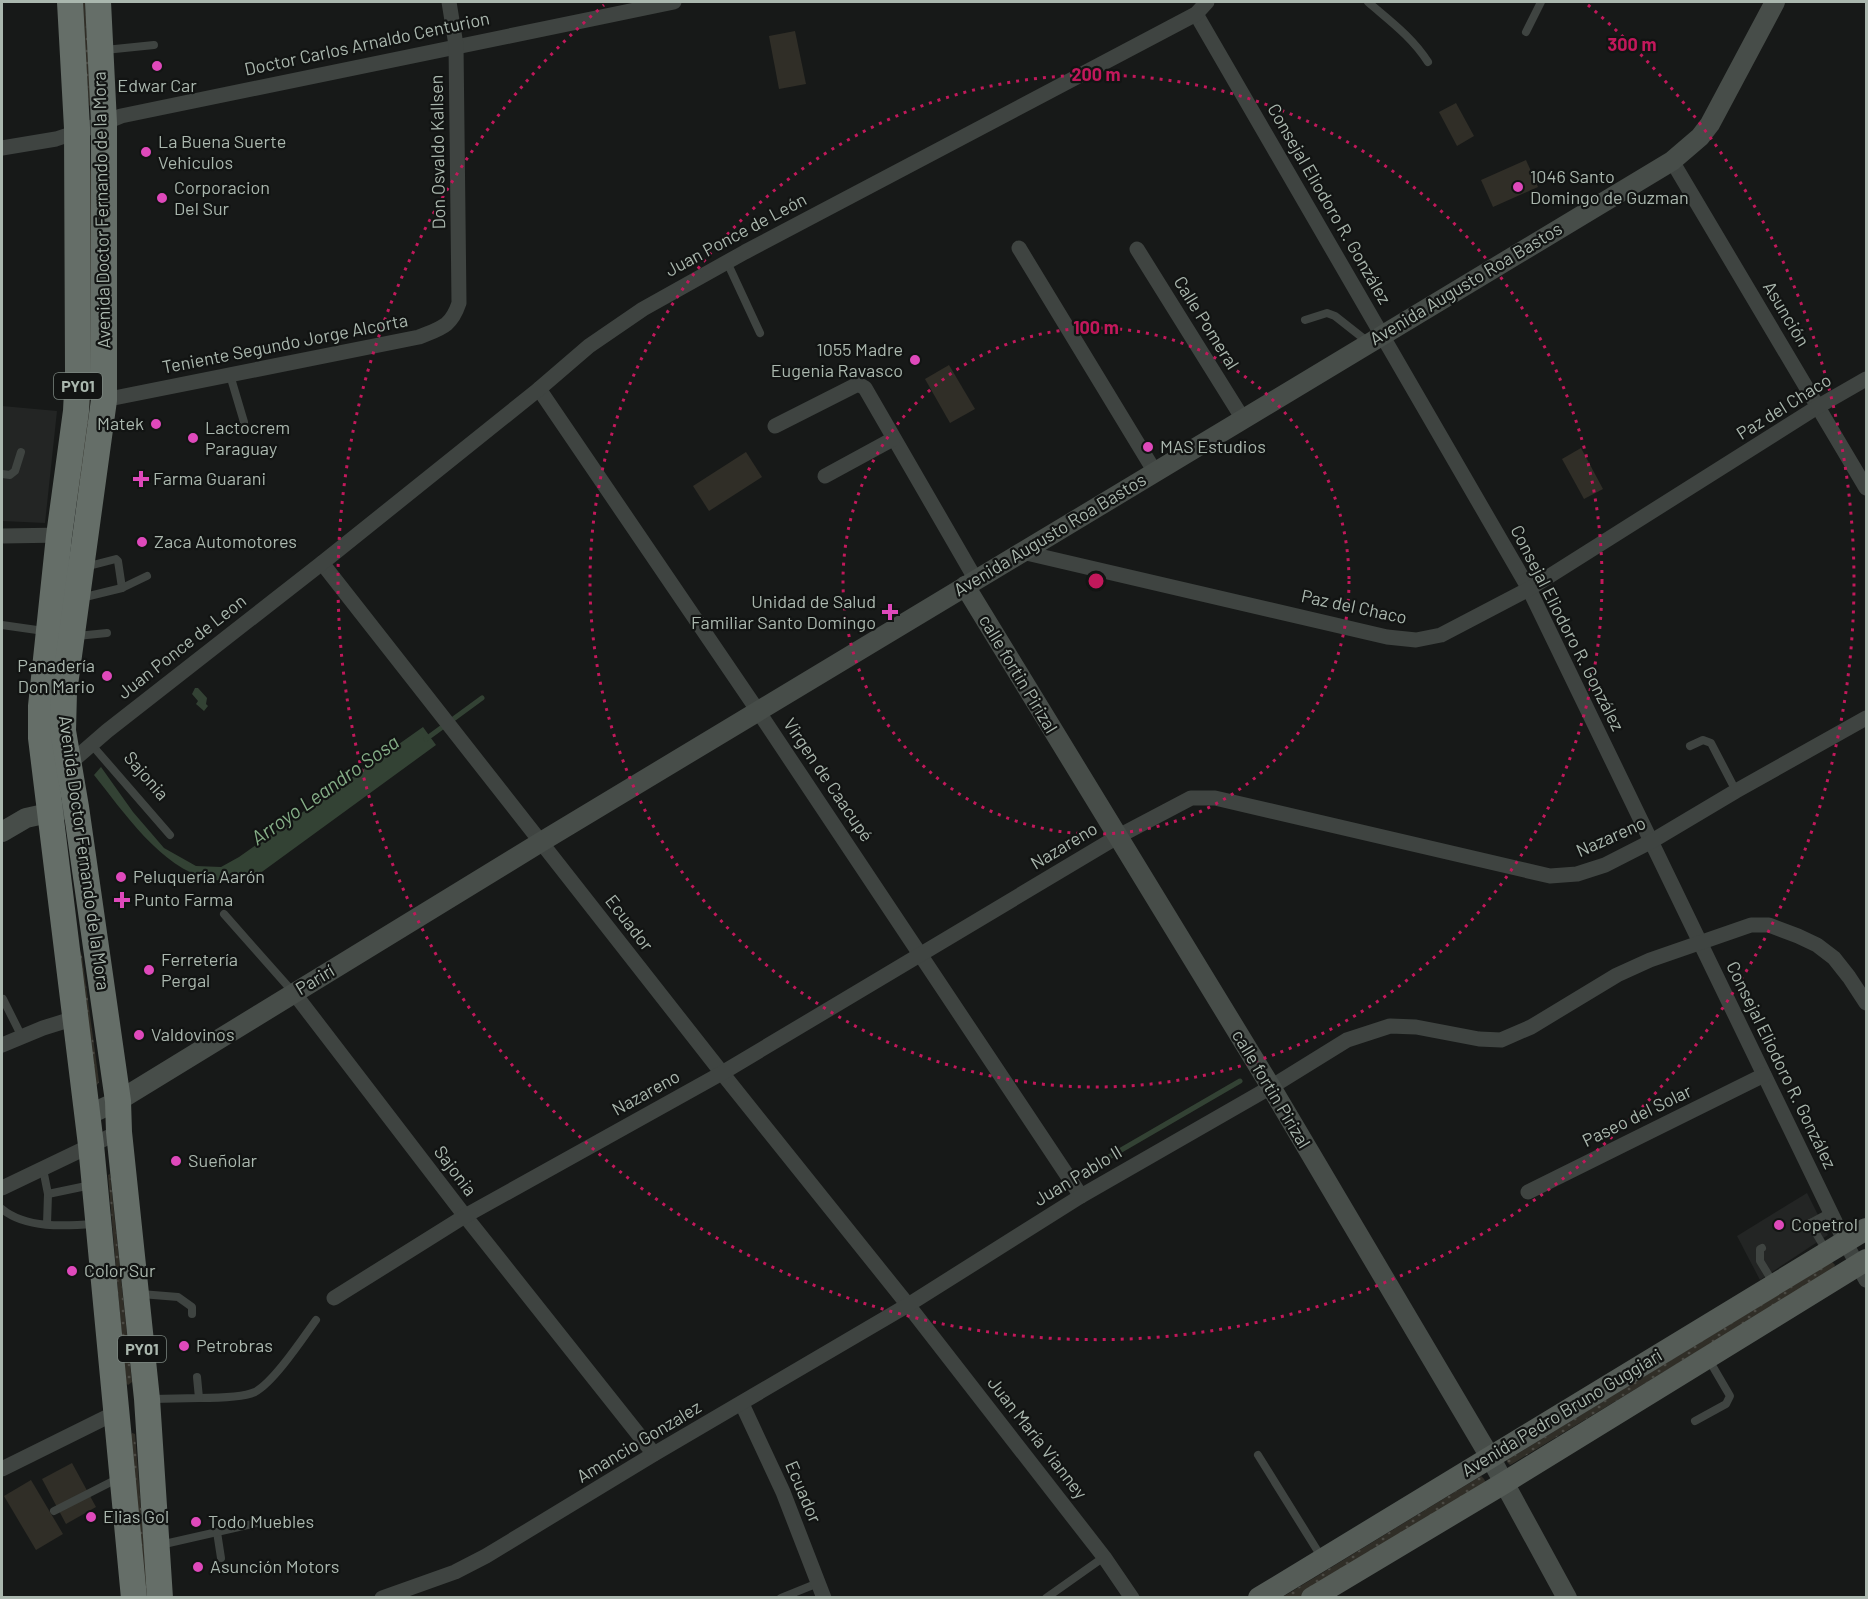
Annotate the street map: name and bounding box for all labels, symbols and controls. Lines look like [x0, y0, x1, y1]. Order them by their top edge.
street label: Doctor Carlos Arnaldo Centurion [242, 6, 491, 80]
text: 300 m [1608, 33, 1656, 55]
marker: Edwar Car [150, 59, 164, 73]
text: 200 m [1071, 63, 1121, 85]
street label: Avenida Doctor Fernando de la Mora [88, 71, 114, 349]
place label: Edwar Car [117, 74, 197, 96]
street label: Don Osvaldo Kallsen [425, 74, 449, 230]
street label: Consejal Eliodoro R. González [1263, 99, 1396, 308]
place label: La Buena Suerte Vehiculos [158, 130, 286, 173]
marker: La Buena Suerte Vehiculos [139, 145, 153, 159]
place label: 1046 Santo Domingo de Guzman [1530, 165, 1689, 208]
place label: Corporacion Del Sur [174, 176, 270, 219]
marker: 1046 Santo Domingo de Guzman [1511, 180, 1525, 194]
street label: Juan Ponce de León [661, 188, 810, 281]
marker: Corporacion Del Sur [155, 191, 169, 205]
street label: Avenida Augusto Roa Bastos [1365, 217, 1566, 349]
street label: Calle Pomeral [1169, 272, 1244, 373]
street label: Asunción [1759, 277, 1815, 350]
street label: Teniente Segundo Jorge Alcorta [160, 308, 410, 378]
text: 100 m [1073, 316, 1119, 338]
place label: 1055 Madre Eugenia Ravasco [771, 338, 903, 381]
marker: 1055 Madre Eugenia Ravasco [908, 353, 922, 367]
street label: Paz del Chaco [1732, 368, 1835, 444]
road number: PY01 [54, 373, 102, 399]
place label: Matek [97, 412, 144, 434]
place label: Lactocrem Paraguay [205, 416, 290, 459]
marker: Matek [149, 417, 163, 431]
marker: Lactocrem Paraguay [186, 431, 200, 445]
place label: MAS Estudios [1160, 435, 1266, 457]
marker: MAS Estudios [1141, 440, 1155, 454]
place label: Farma Guarani [153, 467, 266, 489]
street label: Avenida Augusto Roa Bastos [949, 468, 1150, 600]
marker: Farma Guarani [134, 472, 148, 486]
street label: Consejal Eliodoro R. González [1506, 521, 1629, 734]
place label: Zaca Automotores [154, 530, 297, 552]
marker: Zaca Automotores [135, 535, 149, 549]
centre of rings [1086, 571, 1106, 591]
street label: Paz del Chaco [1299, 584, 1409, 628]
street label: Juan Ponce de Leon [113, 589, 250, 703]
place label: Unidad de Salud Familiar Santo Domingo [691, 590, 876, 633]
marker: Unidad de Salud Familiar Santo Domingo [881, 603, 899, 621]
street label: calle fortin Pirizal [975, 610, 1063, 737]
place label: Panadería Don Mario [17, 654, 95, 697]
marker: Panadería Don Mario [100, 669, 114, 683]
street label: Virgen de Caacupé [779, 713, 878, 846]
street label: Avenida Doctor Fernando de la Mora [55, 714, 115, 992]
water label: Arroyo Leandro Sosa [246, 729, 403, 849]
street label: Sajonia [120, 746, 174, 804]
street label: Nazareno [1572, 811, 1649, 861]
street label: Nazareno [1026, 817, 1101, 874]
place label: Peluquería Aarón [133, 865, 265, 887]
marker: Peluquería Aarón [114, 870, 128, 884]
place label: Punto Farma [134, 888, 233, 910]
street label: Ecuador [601, 890, 659, 955]
marker: Punto Farma [115, 893, 129, 907]
place label: Ferretería Pergal [161, 948, 238, 991]
street label: Consejal Eliodoro R. González [1722, 957, 1842, 1172]
street label: Parirí [291, 959, 338, 999]
marker: Ferretería Pergal [142, 963, 156, 977]
place label: Valdovinos [151, 1023, 235, 1045]
street label: calle fortin Pirizal [1228, 1025, 1316, 1152]
marker: Valdovinos [132, 1028, 146, 1042]
street label: Nazareno [608, 1065, 683, 1120]
street label: Paseo del Solar [1578, 1079, 1695, 1151]
street label: Juan Pablo II [1029, 1140, 1126, 1210]
street label: Sajonia [430, 1141, 482, 1200]
place label: Sueñolar [188, 1149, 258, 1171]
marker: Sueñolar [169, 1154, 183, 1168]
place label: Copetrol [1791, 1213, 1858, 1235]
marker: Copetrol [1772, 1218, 1786, 1232]
place label: Color Sur [84, 1259, 156, 1281]
marker: Color Sur [65, 1264, 79, 1278]
place label: Petrobras [196, 1334, 273, 1356]
road number: PY01 [118, 1336, 166, 1362]
marker: Petrobras [177, 1339, 191, 1353]
street label: Avenida Pedro Bruno Guggiari [1457, 1343, 1666, 1481]
street label: Juan María Vianney [983, 1372, 1092, 1503]
street label: Amancio Gonzalez [572, 1395, 705, 1487]
street label: Ecuador [781, 1457, 827, 1526]
place label: Elias Gol [103, 1505, 169, 1527]
marker: Elias Gol [84, 1510, 98, 1524]
place label: Todo Muebles [208, 1510, 314, 1532]
marker: Todo Muebles [189, 1515, 203, 1529]
place label: Asunción Motors [210, 1555, 340, 1577]
marker: Asunción Motors [191, 1560, 205, 1574]

